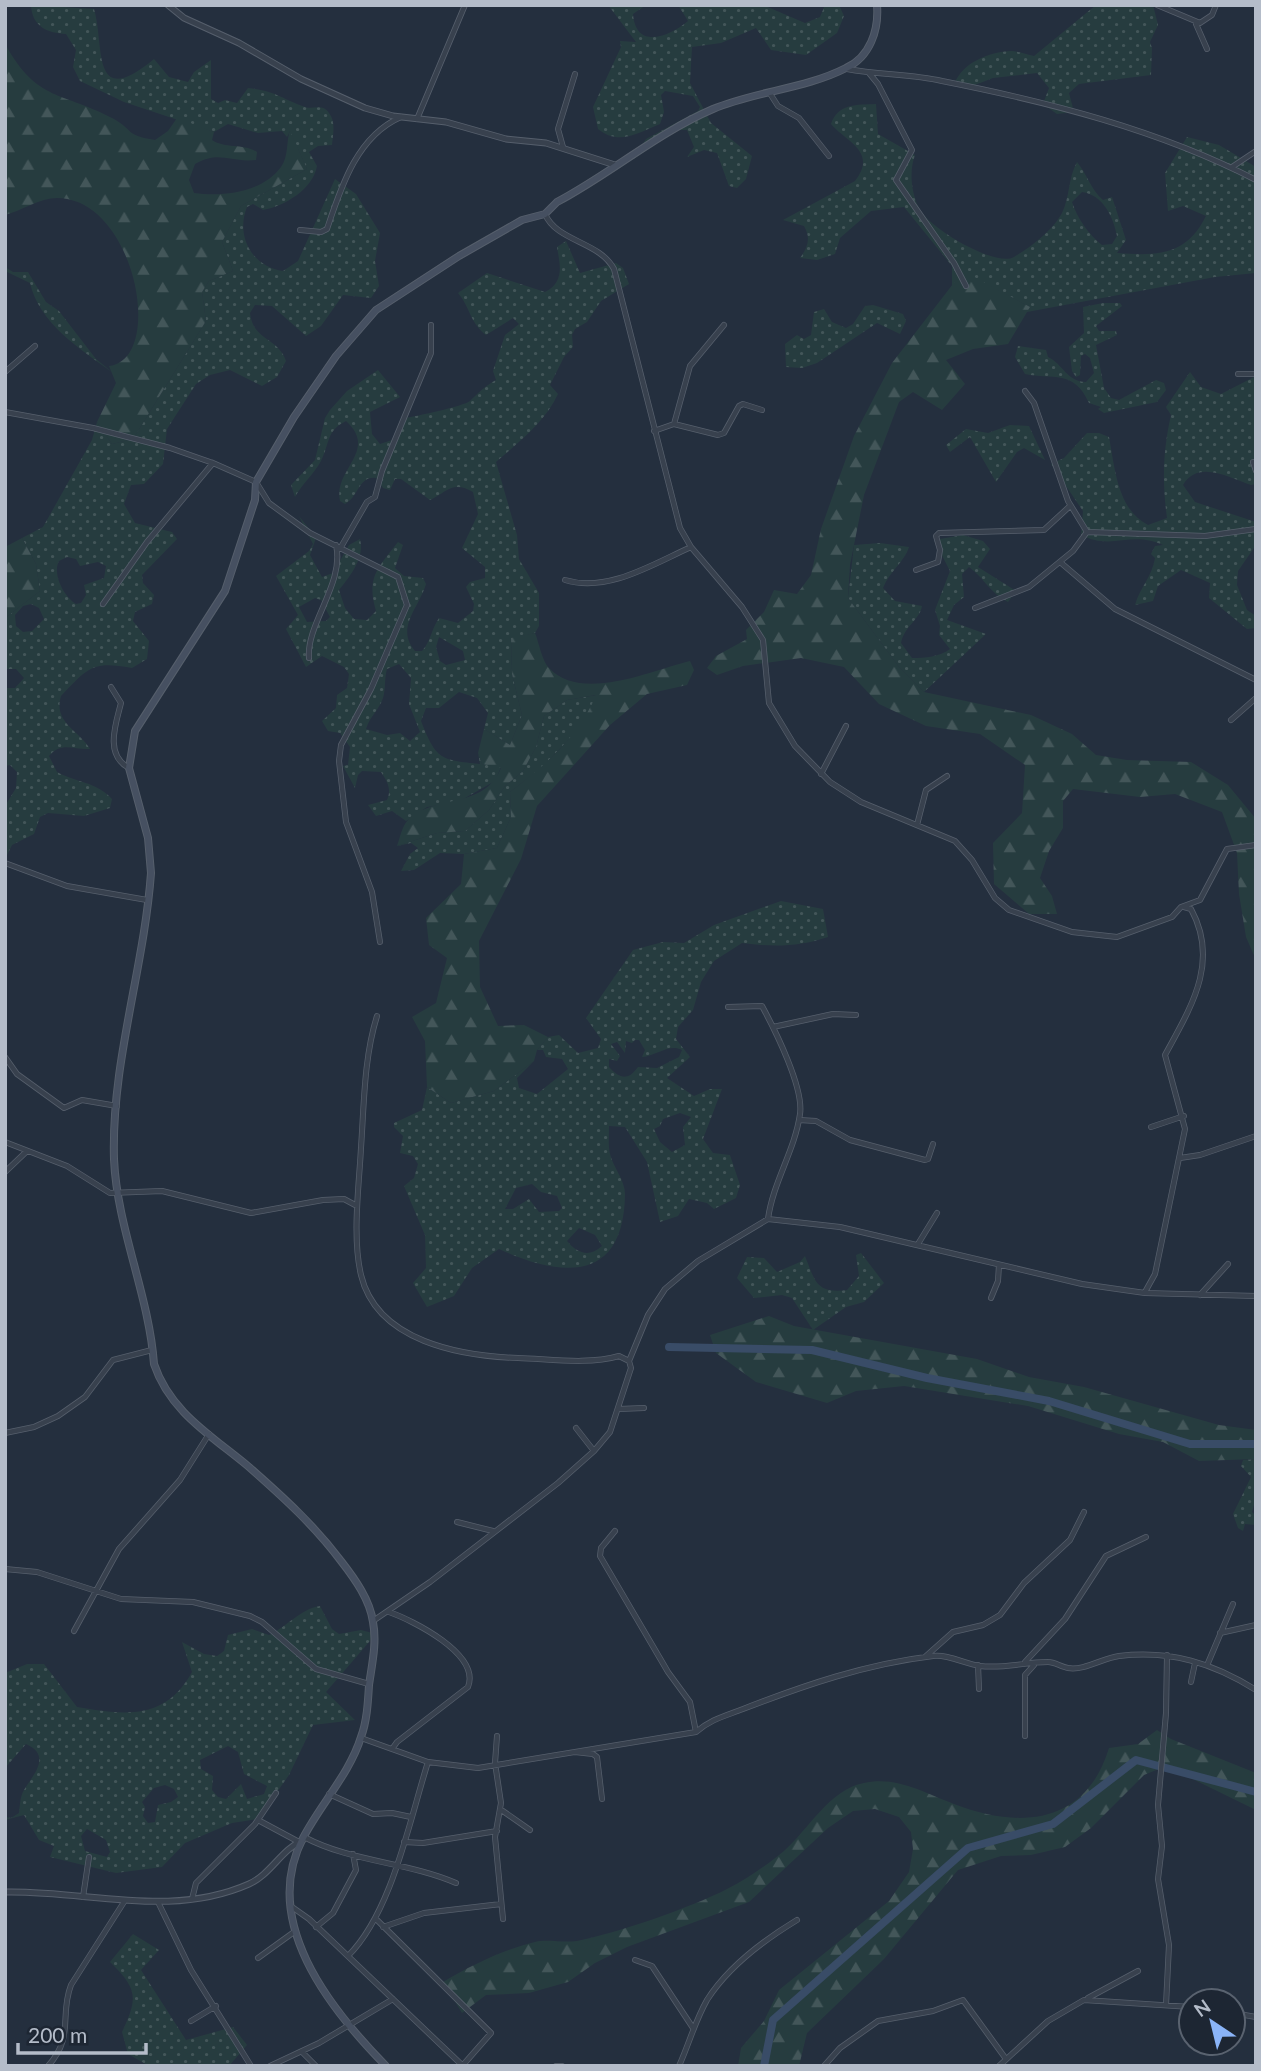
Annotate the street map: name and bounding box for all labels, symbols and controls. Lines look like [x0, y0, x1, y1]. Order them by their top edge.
north arrow [1177, 1987, 1247, 2057]
text: N [1189, 1994, 1215, 2021]
scale bar [18, 2011, 145, 2056]
text: 200 m [28, 2022, 87, 2047]

